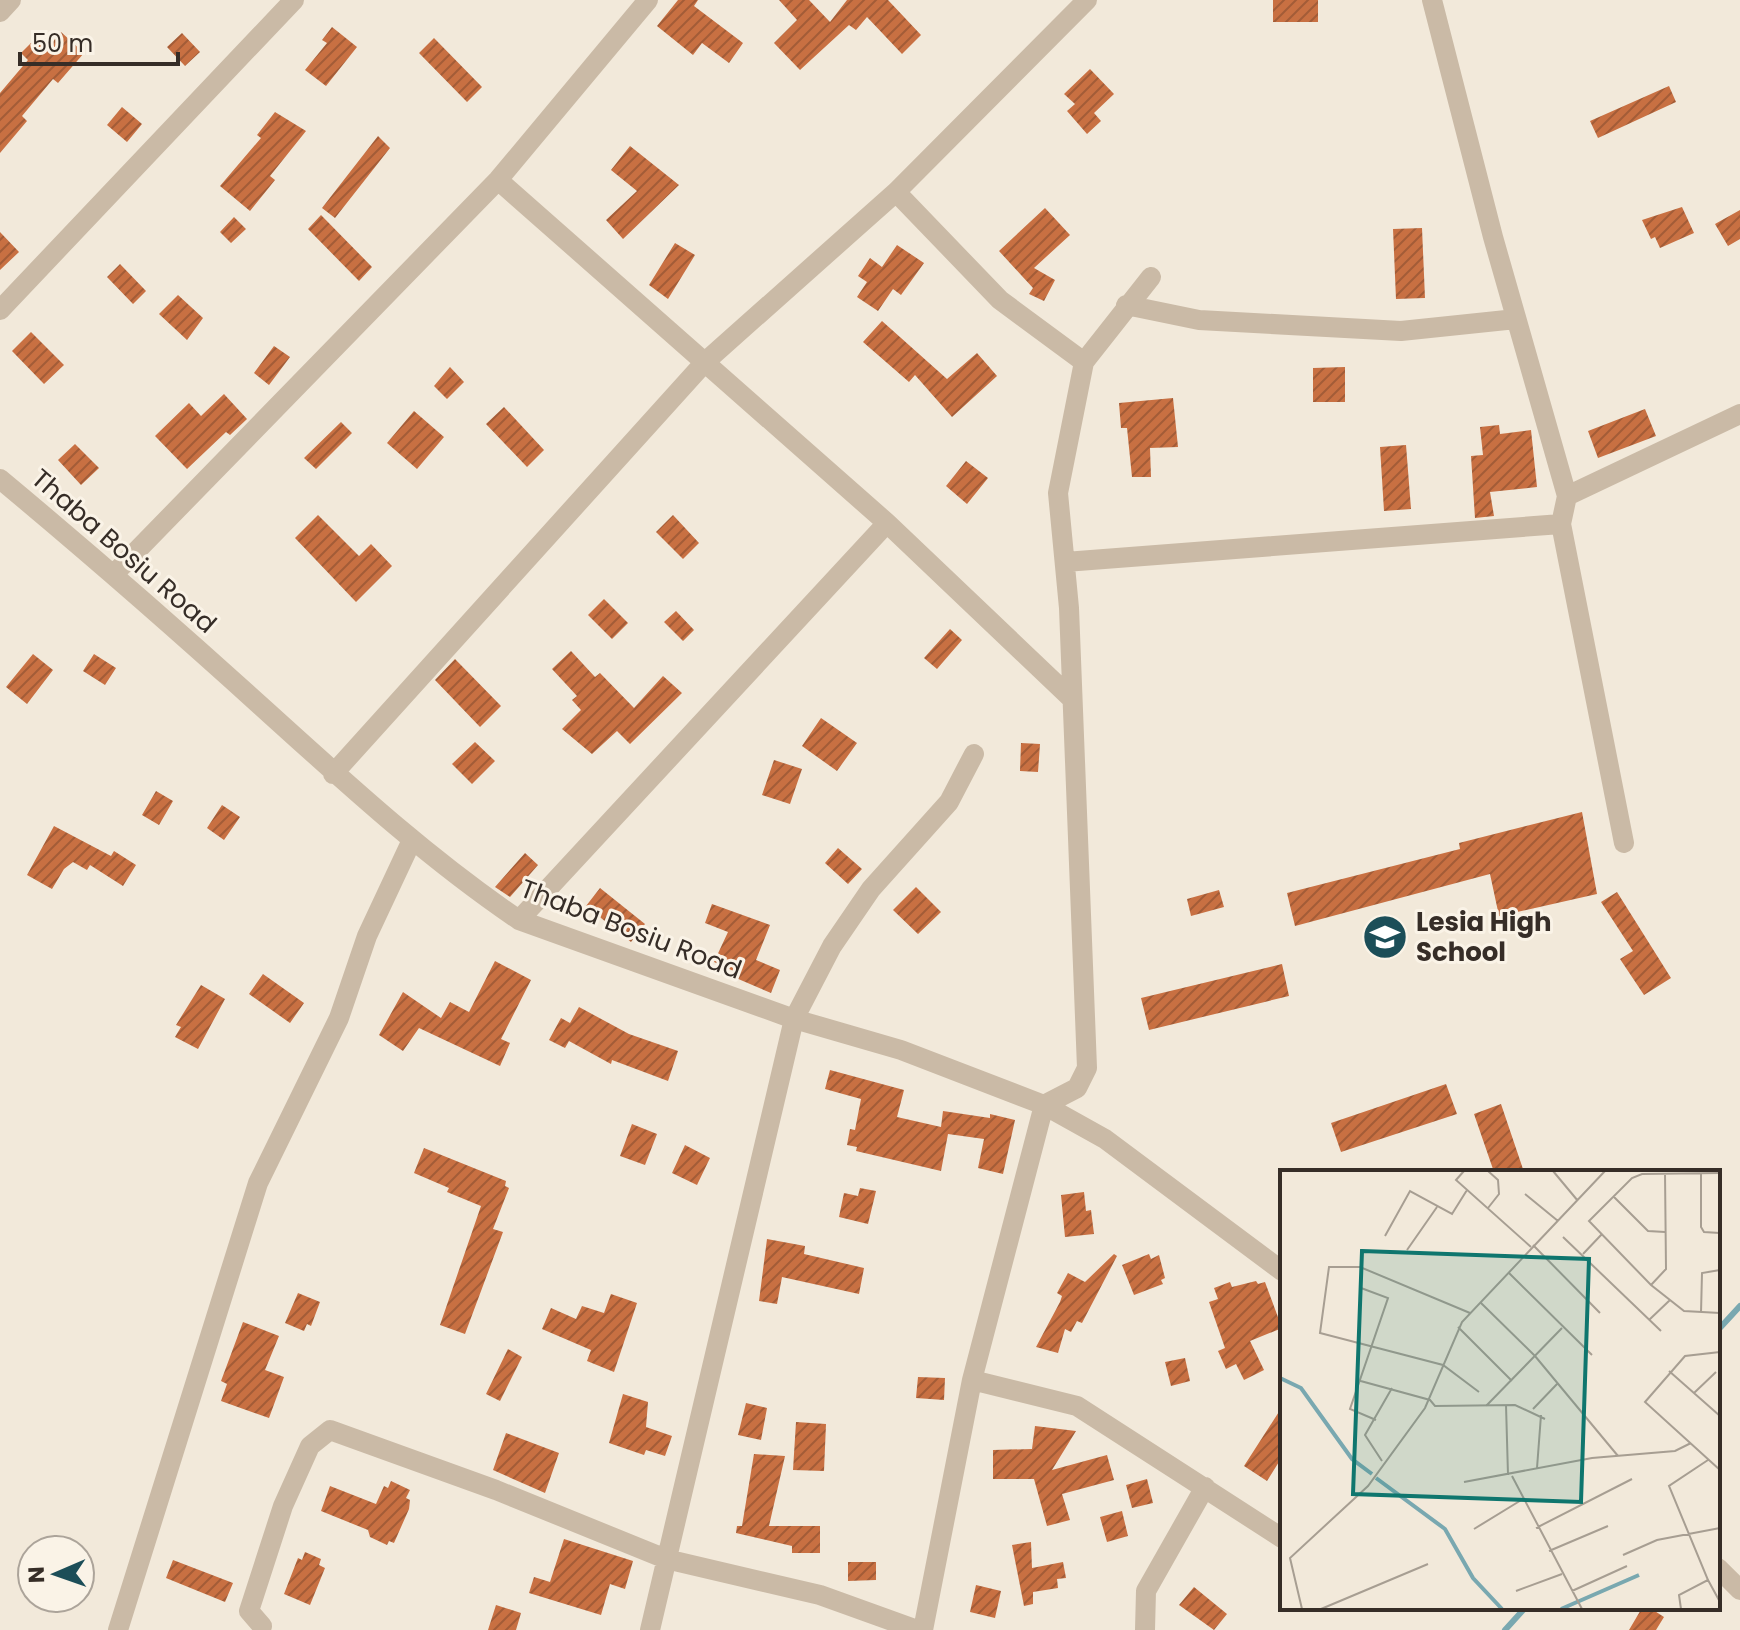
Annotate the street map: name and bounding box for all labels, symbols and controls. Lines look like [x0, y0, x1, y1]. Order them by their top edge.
scale bar [20, 16, 178, 66]
text: 50 m [32, 27, 93, 60]
street label: Thaba Bosiu Road [24, 461, 224, 641]
street label: Thaba Bosiu Road [515, 870, 747, 988]
place label: Lesia High School [1416, 904, 1552, 970]
school or university icon: Lesia High School [1361, 913, 1409, 961]
inset map [1280, 1170, 1720, 1610]
north arrow [16, 1534, 96, 1614]
text: N [21, 1566, 52, 1583]

